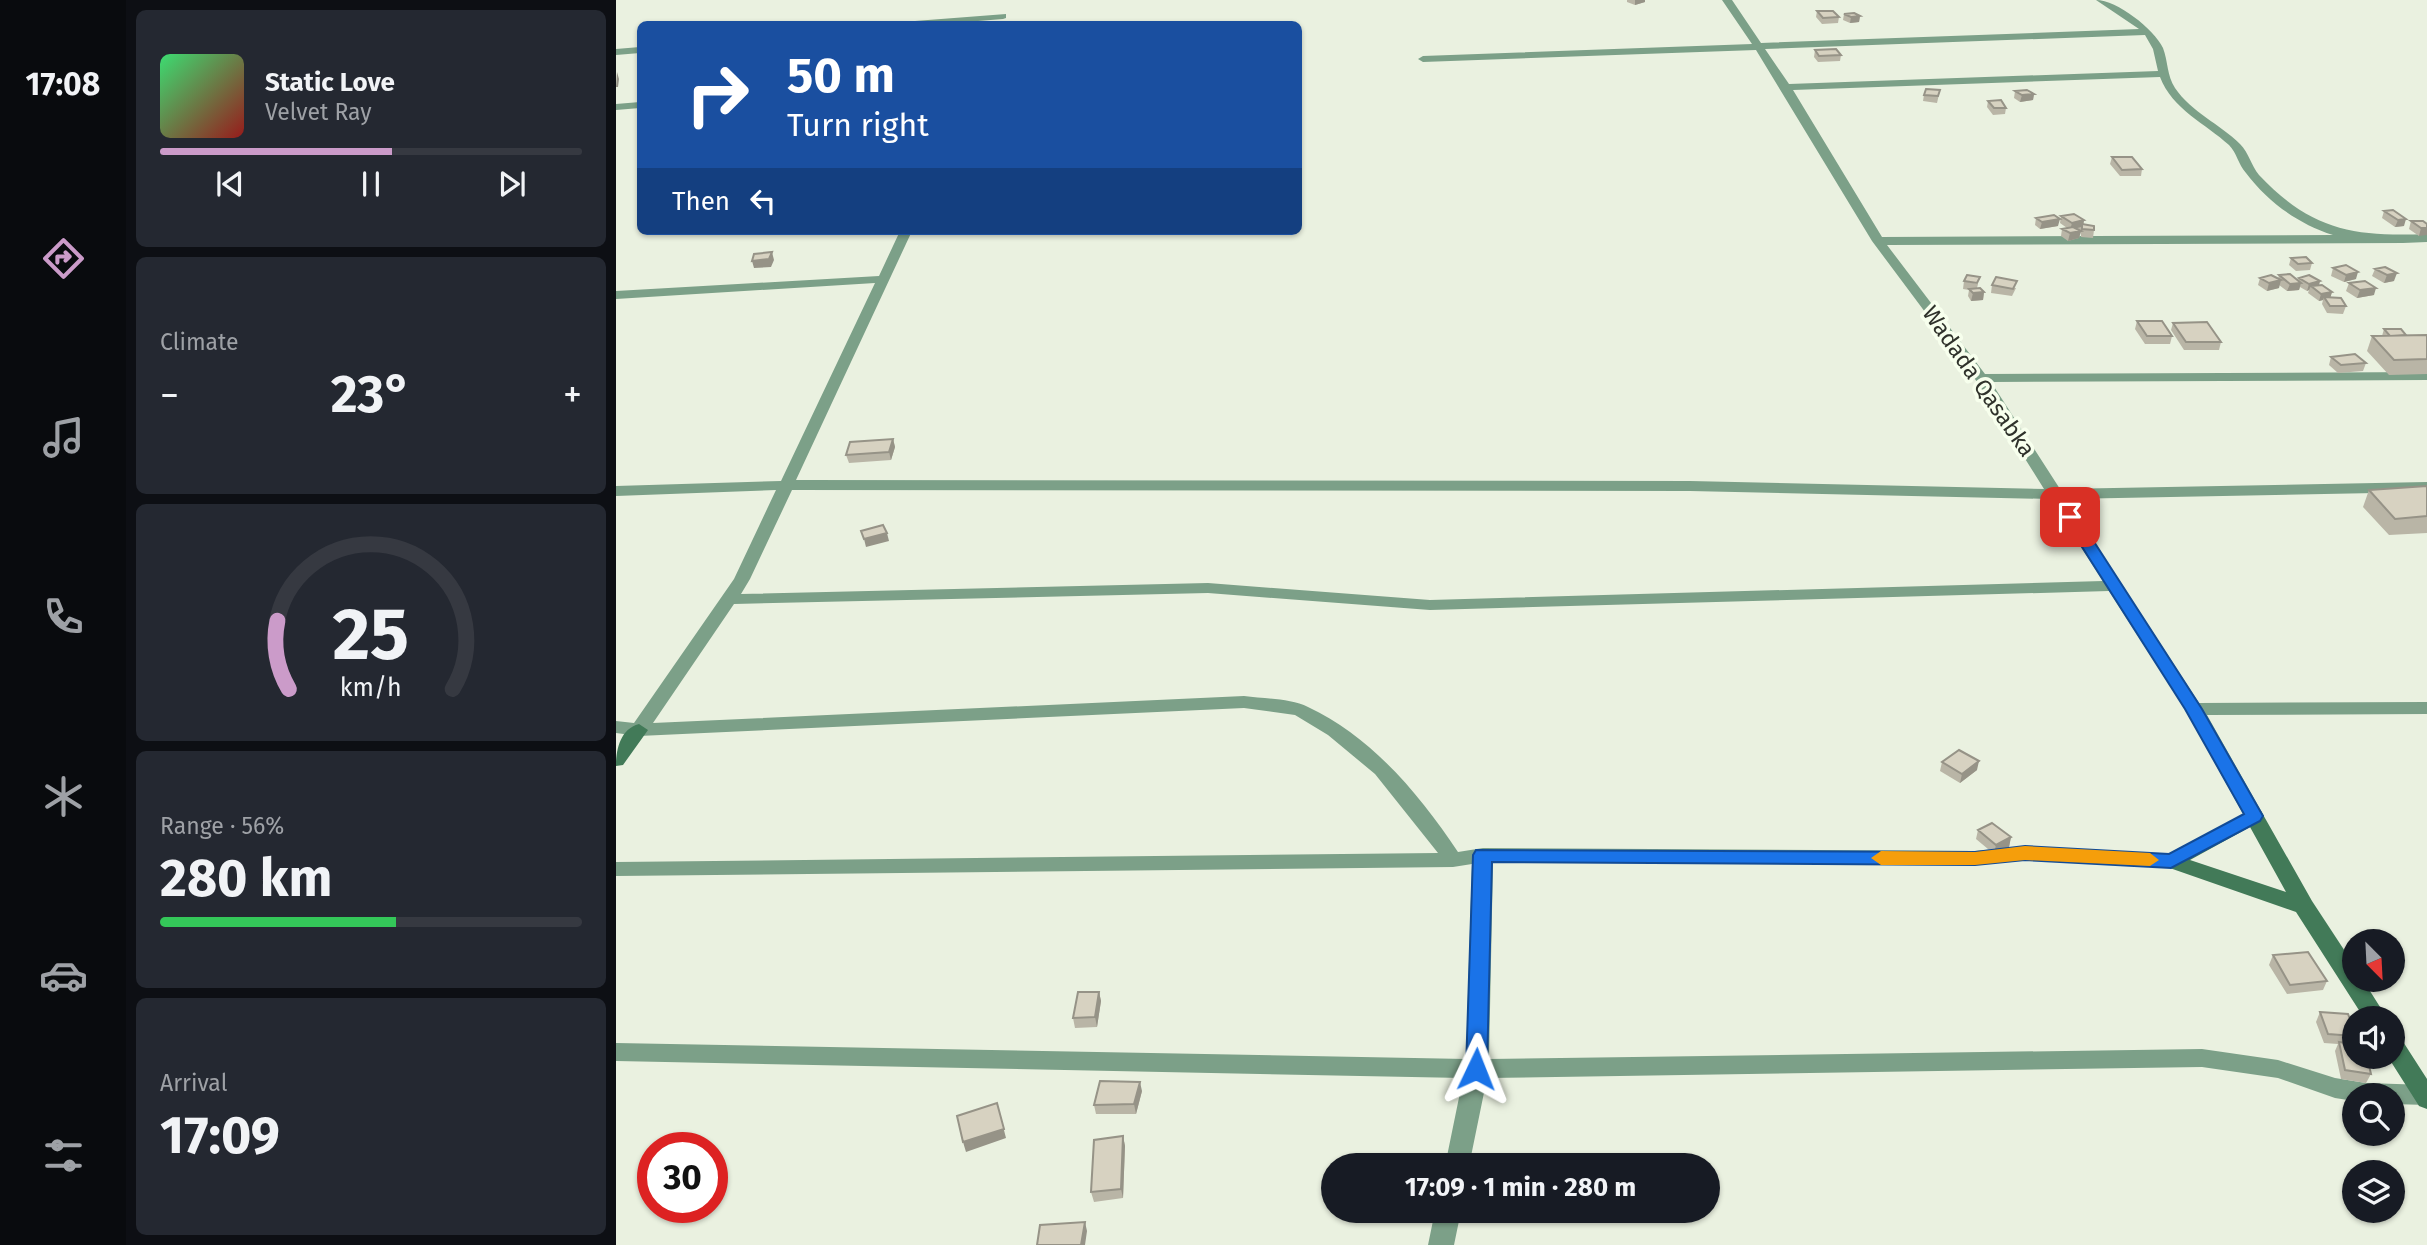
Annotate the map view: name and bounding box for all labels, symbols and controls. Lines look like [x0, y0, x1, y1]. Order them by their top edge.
text: 50 m [787, 46, 895, 105]
icon: right [672, 49, 763, 140]
text: 17:08 [26, 65, 100, 103]
text: Static Love [265, 67, 395, 98]
text: Velvet Ray [265, 98, 372, 126]
text: Turn right [787, 106, 929, 144]
icon: previous [211, 165, 249, 203]
icon: pause [352, 165, 390, 203]
icon: next [493, 165, 531, 203]
icon: left [744, 182, 782, 220]
text: Then [672, 186, 730, 217]
icon: directions [39, 234, 88, 283]
street label: Wadada Qasabka [1916, 300, 2042, 462]
text: Climate [160, 328, 239, 356]
text: 23° [331, 363, 411, 426]
text: − [160, 372, 179, 418]
text: + [563, 372, 582, 418]
icon: music [39, 413, 88, 462]
pin [2040, 487, 2100, 547]
icon: arrive [2051, 498, 2089, 536]
text: 25 [333, 591, 409, 678]
icon: phone [39, 592, 88, 641]
text: km/h [340, 672, 402, 702]
icon: climate [39, 772, 88, 821]
text: Range · 56% [160, 812, 284, 840]
text: 280 km [160, 847, 332, 910]
north arrow [2342, 929, 2404, 992]
map controls [2342, 929, 2405, 1223]
icon: car [39, 951, 88, 1000]
button: sound [2342, 1006, 2405, 1069]
position arrow [1439, 1032, 1513, 1106]
text: Arrival [160, 1069, 227, 1097]
button: search [2342, 1083, 2405, 1146]
text: 17:09 [160, 1104, 280, 1167]
icon: filters [39, 1131, 88, 1180]
speed limit sign: 30 [637, 1132, 728, 1223]
button: layers [2342, 1160, 2405, 1223]
text: 17:09 · 1 min · 280 m [1405, 1172, 1636, 1203]

